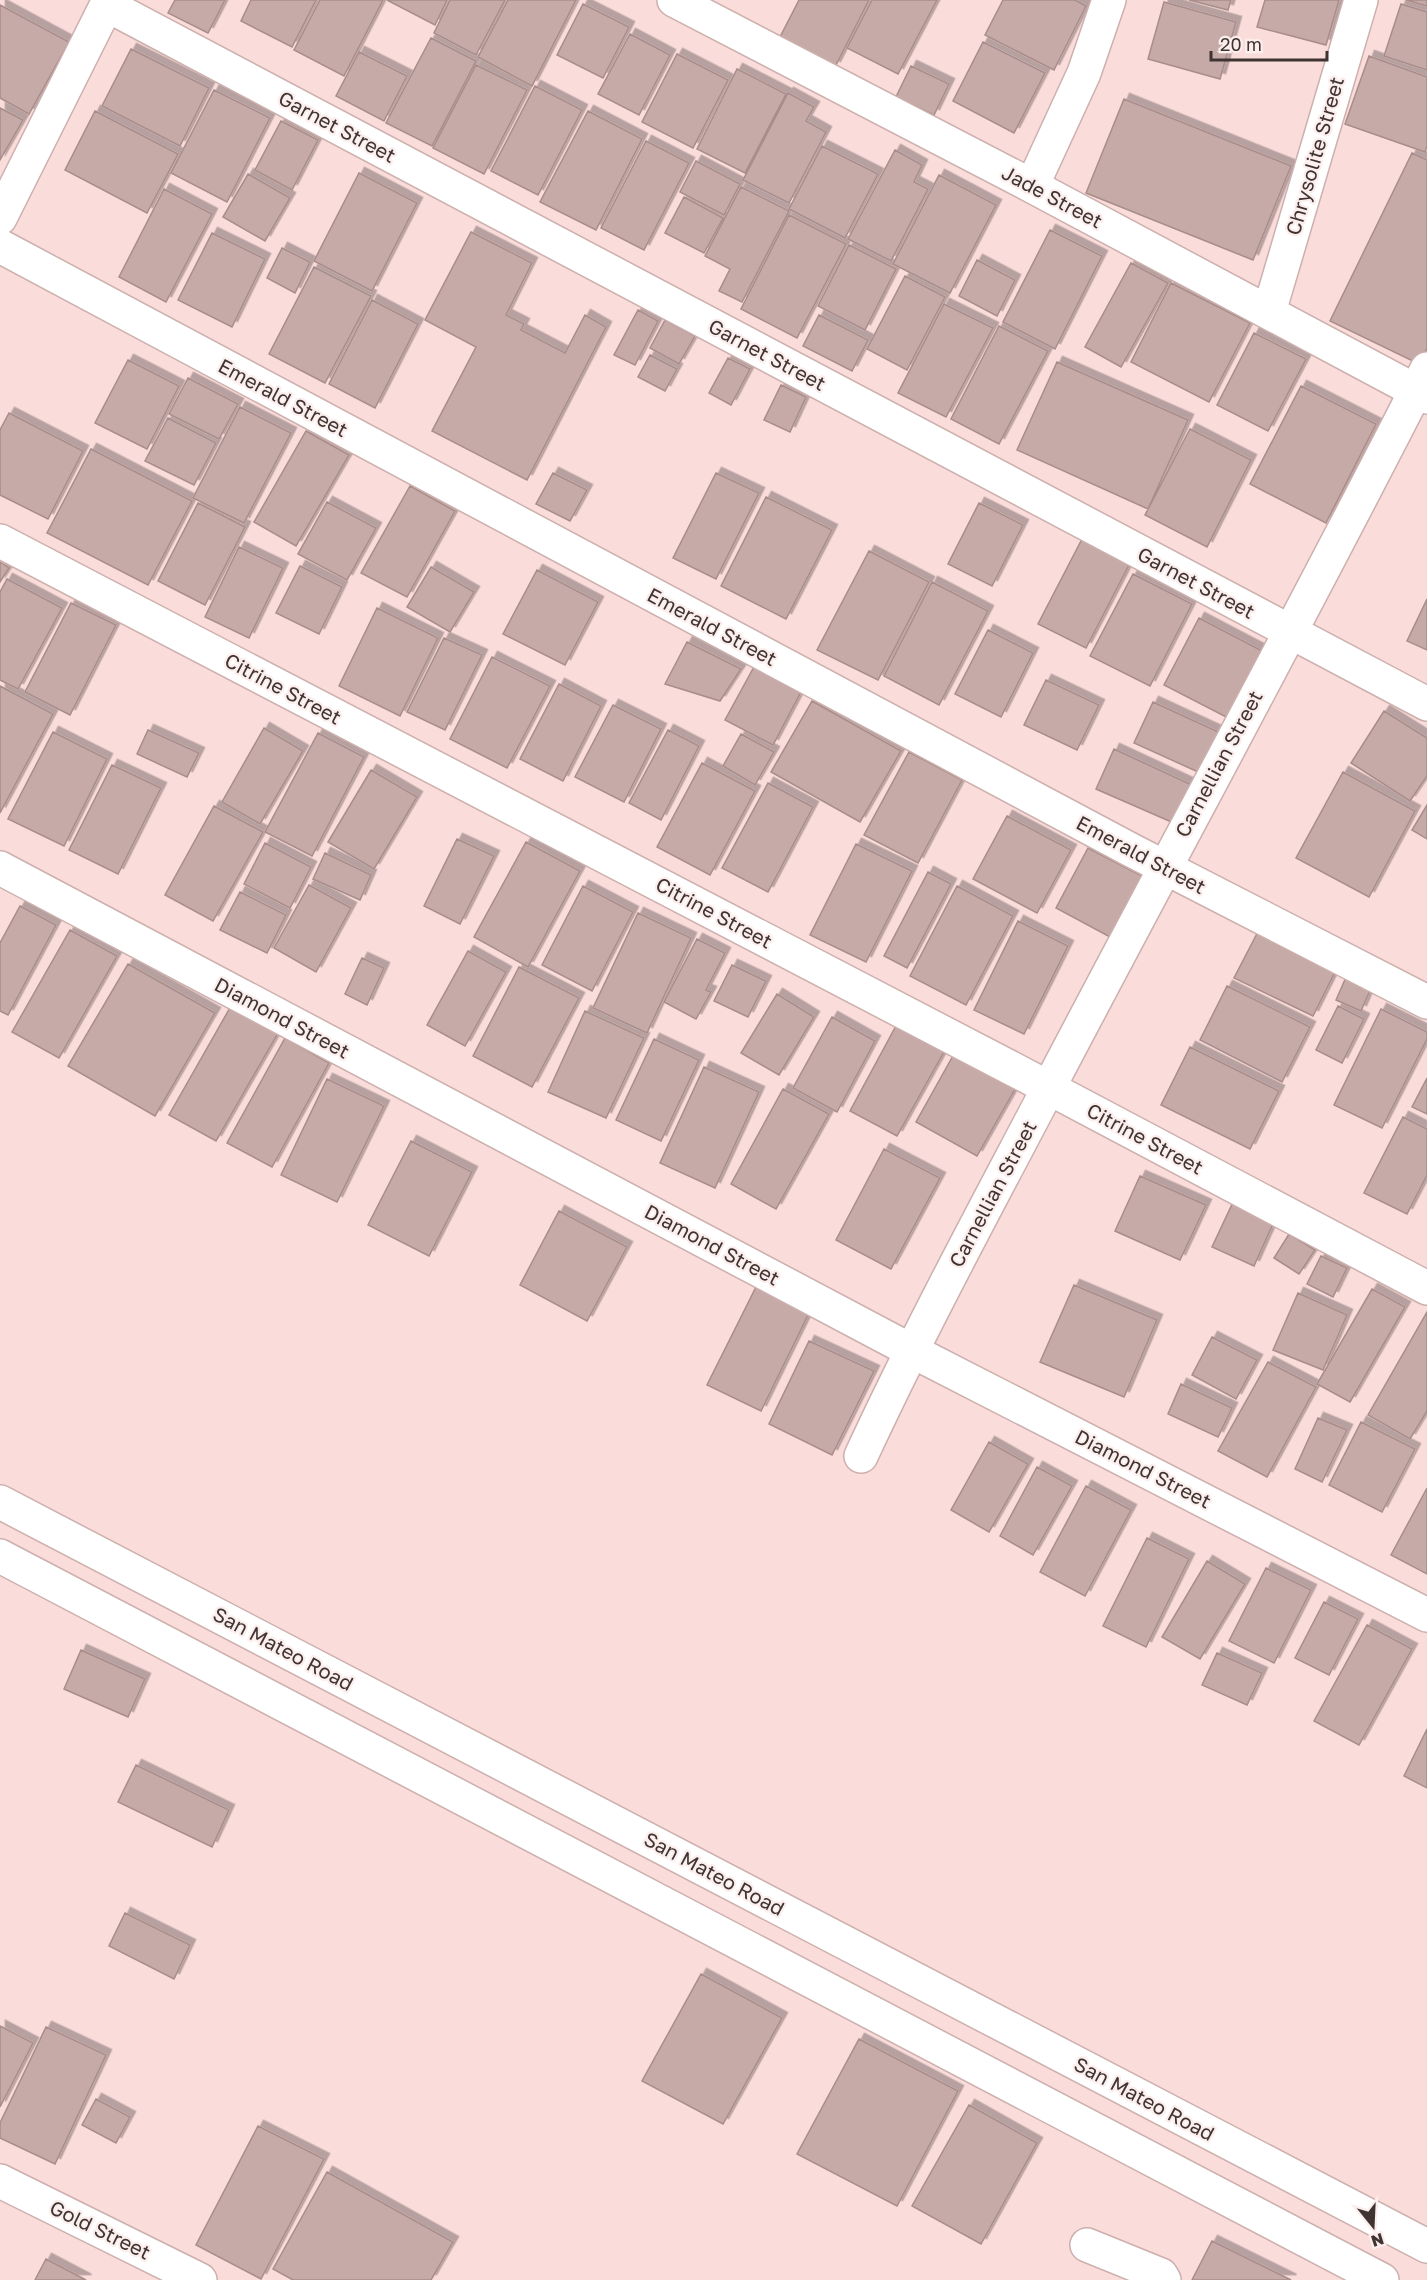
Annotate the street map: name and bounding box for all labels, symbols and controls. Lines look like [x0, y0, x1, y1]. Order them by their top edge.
scale bar [1211, 24, 1326, 62]
text: 20 m [1220, 33, 1262, 55]
street label: Chrysolite Street [1280, 74, 1348, 238]
street label: Garnet Street [275, 85, 400, 167]
street label: Jade Street [998, 160, 1107, 233]
street label: Garnet Street [705, 313, 830, 395]
street label: Emerald Street [215, 353, 352, 441]
street label: Garnet Street [1134, 541, 1259, 623]
street label: Emerald Street [644, 582, 781, 670]
street label: Citrine Street [221, 647, 346, 729]
street label: Carnellian Street [1169, 686, 1267, 841]
street label: Emerald Street [1073, 810, 1210, 898]
street label: Citrine Street [652, 871, 777, 953]
street label: Diamond Street [211, 972, 354, 1063]
street label: Citrine Street [1083, 1097, 1208, 1179]
street label: Carnellian Street [943, 1116, 1041, 1271]
street label: Diamond Street [641, 1199, 784, 1290]
street label: Diamond Street [1072, 1424, 1215, 1513]
street label: San Mateo Road [209, 1601, 358, 1695]
street label: San Mateo Road [640, 1826, 789, 1920]
street label: San Mateo Road [1070, 2051, 1219, 2145]
street label: Gold Street [46, 2194, 155, 2264]
north arrow [1343, 2196, 1403, 2256]
text: N [1369, 2229, 1387, 2252]

